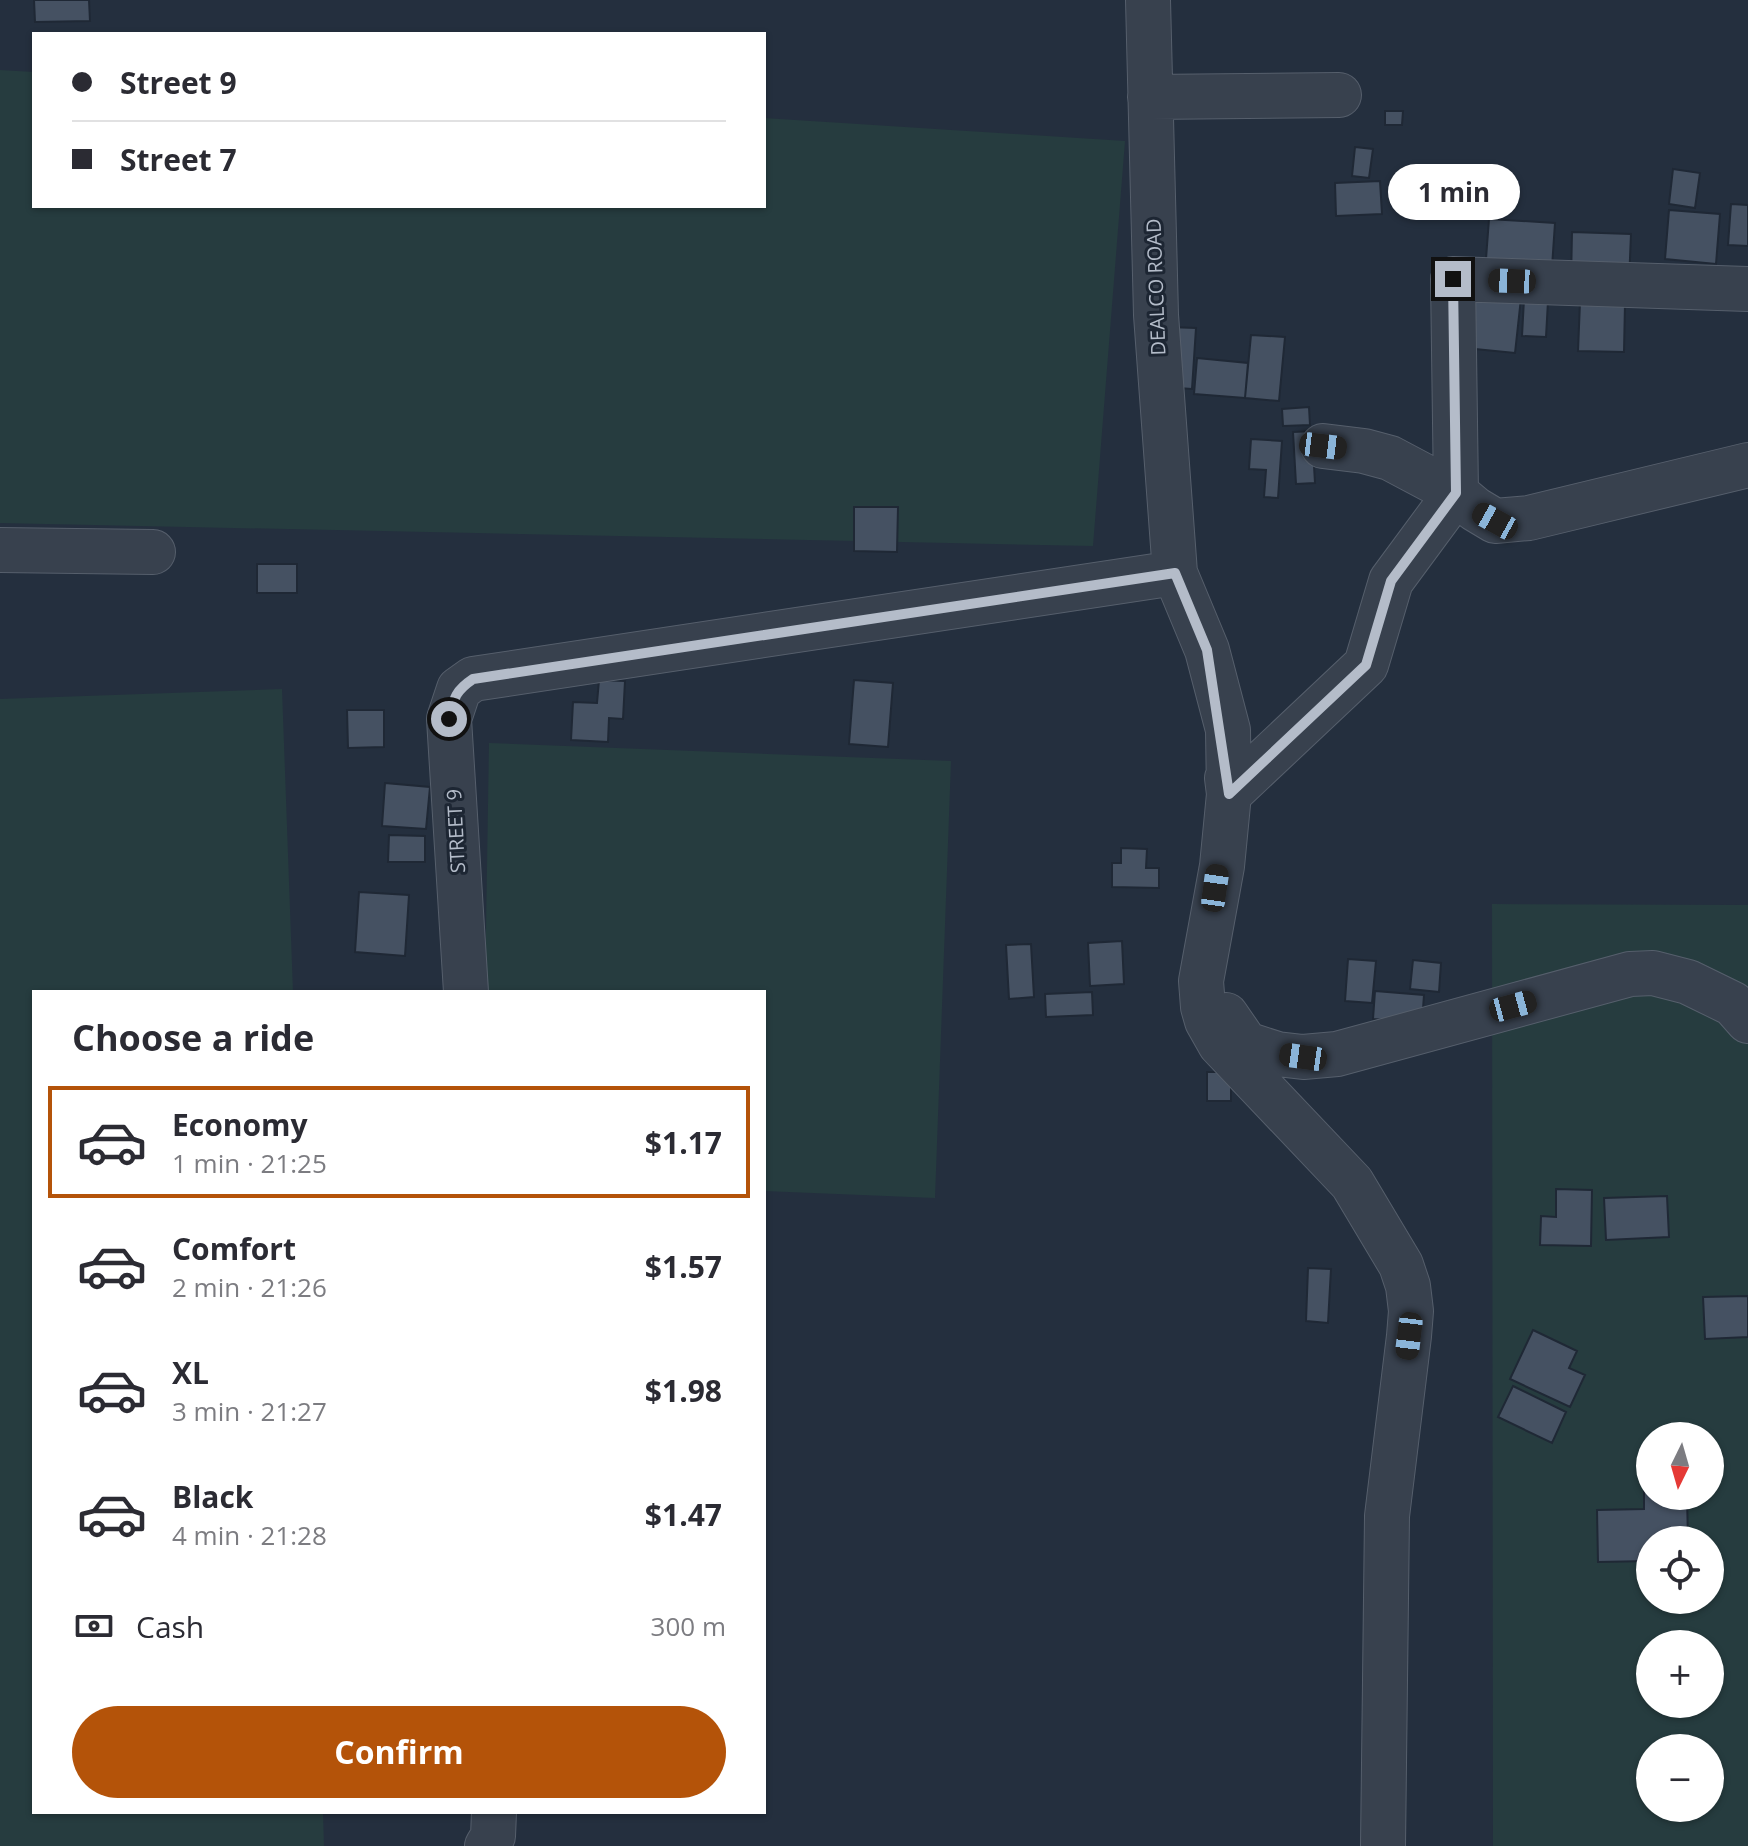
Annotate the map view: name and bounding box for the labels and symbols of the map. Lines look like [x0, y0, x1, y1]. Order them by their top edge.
callout: 1 min [1387, 163, 1519, 219]
street label: DEALCO ROAD [1140, 218, 1171, 356]
route end [1435, 261, 1471, 297]
car [1488, 268, 1536, 294]
car [1298, 431, 1348, 461]
car [1468, 499, 1522, 543]
route start [431, 701, 467, 737]
street label: STREET 9 [440, 788, 471, 874]
car [1200, 863, 1230, 913]
car [1487, 988, 1539, 1024]
car [1278, 1042, 1328, 1072]
car [1394, 1311, 1424, 1361]
north arrow [1636, 1422, 1724, 1510]

